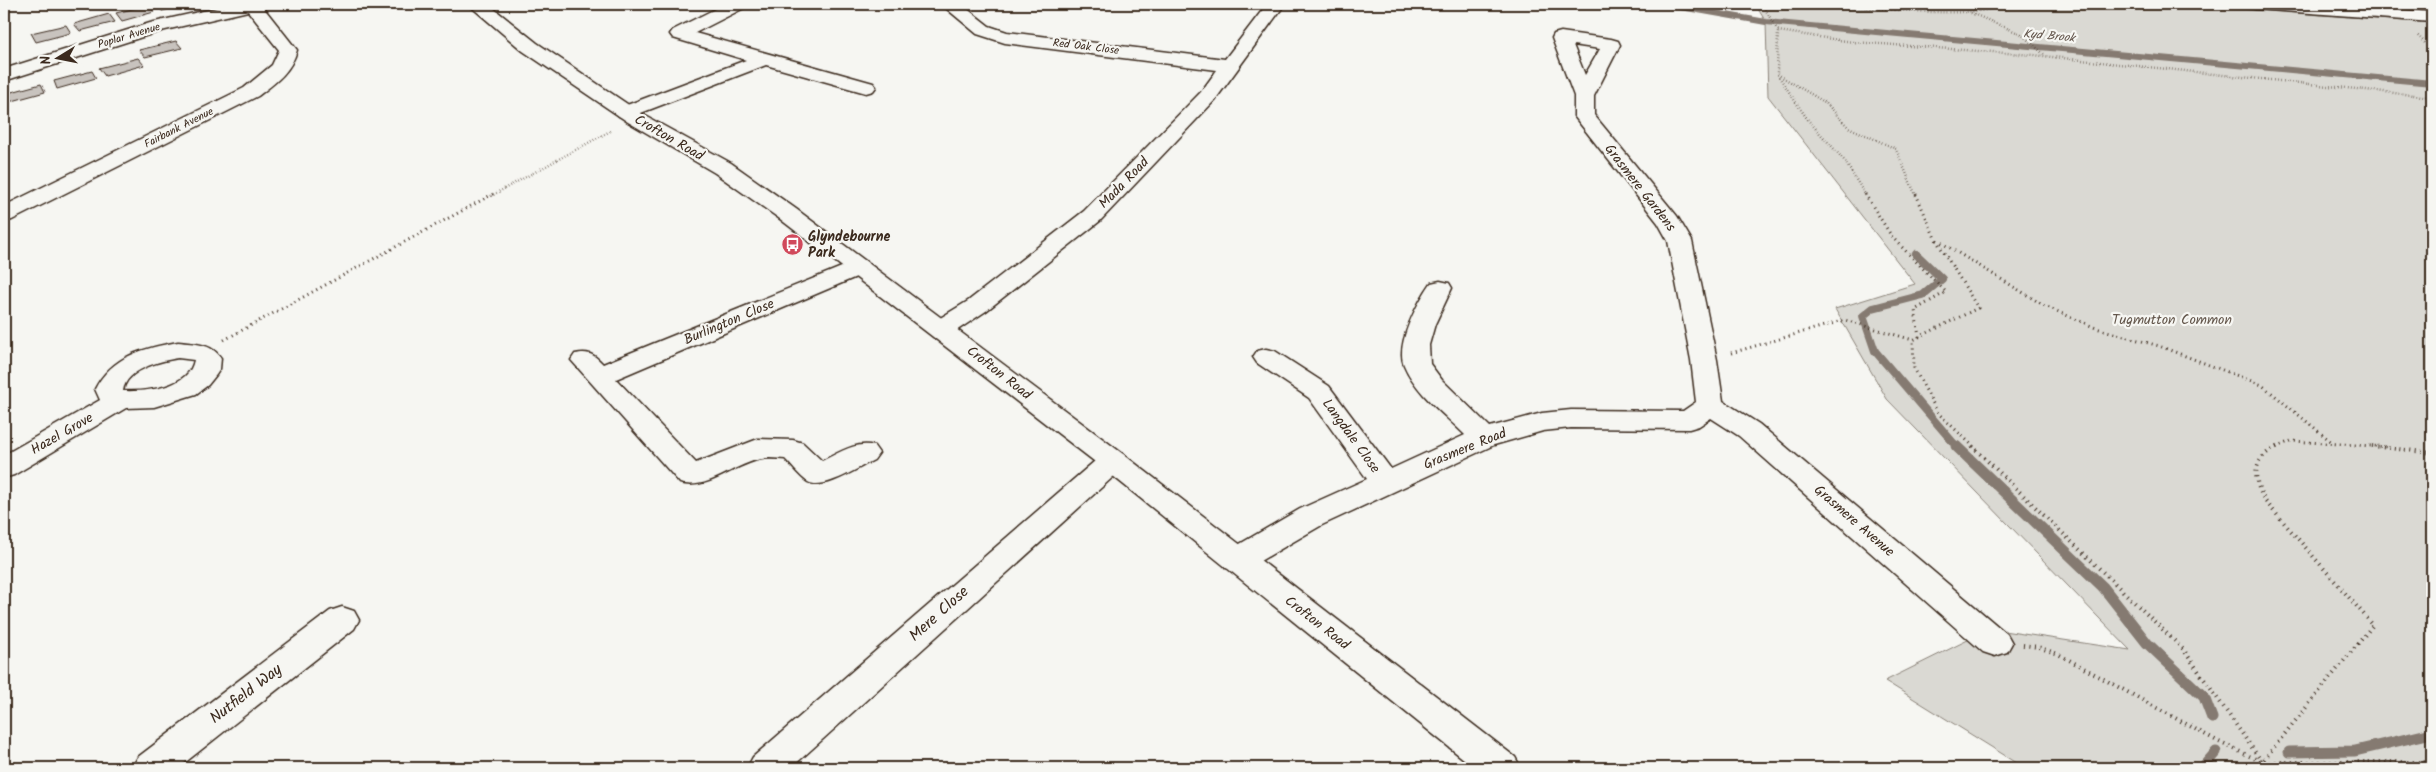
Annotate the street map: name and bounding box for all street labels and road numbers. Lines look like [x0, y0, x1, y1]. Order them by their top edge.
street label: Poplar Avenue [96, 18, 163, 54]
street label: Red Oak Close [1052, 34, 1120, 60]
street label: Fairbank Avenue [141, 103, 217, 153]
street label: Crofton Road [630, 109, 709, 167]
street label: Grasmere Gardens [1599, 139, 1681, 237]
street label: Mada Road [1094, 151, 1155, 214]
street label: Burlington Close [680, 293, 778, 351]
street label: Crofton Road [962, 340, 1037, 406]
street label: Langdale Close [1316, 394, 1386, 478]
street label: Hazel Grove [27, 407, 98, 461]
street label: Grasmere Road [1420, 422, 1511, 476]
street label: Grasmere Avenue [1809, 480, 1900, 563]
street label: Mere Close [903, 580, 975, 648]
street label: Crofton Road [1280, 590, 1355, 656]
street label: Nutfield Way [204, 657, 288, 730]

